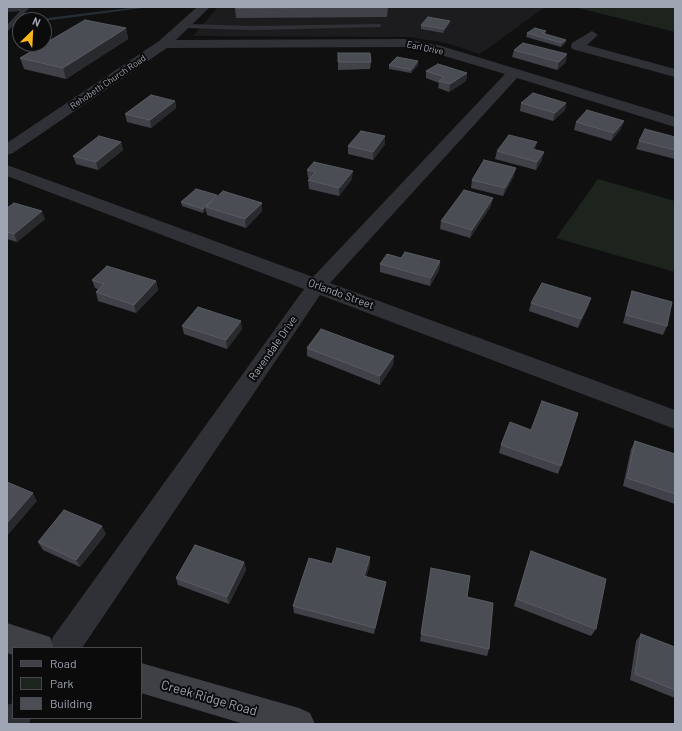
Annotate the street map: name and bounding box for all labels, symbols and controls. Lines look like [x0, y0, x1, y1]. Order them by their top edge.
north arrow [12, 12, 52, 52]
text: N [31, 14, 43, 29]
street label: Earl Drive [406, 39, 444, 57]
street label: Rehobeth Church Road [68, 53, 148, 111]
street label: Orlando Street [306, 276, 376, 312]
street label: Ravendale Drive [246, 313, 300, 383]
legend [12, 647, 142, 719]
text: Road [50, 656, 77, 670]
text: Park [50, 676, 74, 690]
street label: Creek Ridge Road [159, 677, 259, 719]
text: Building [50, 696, 92, 710]

